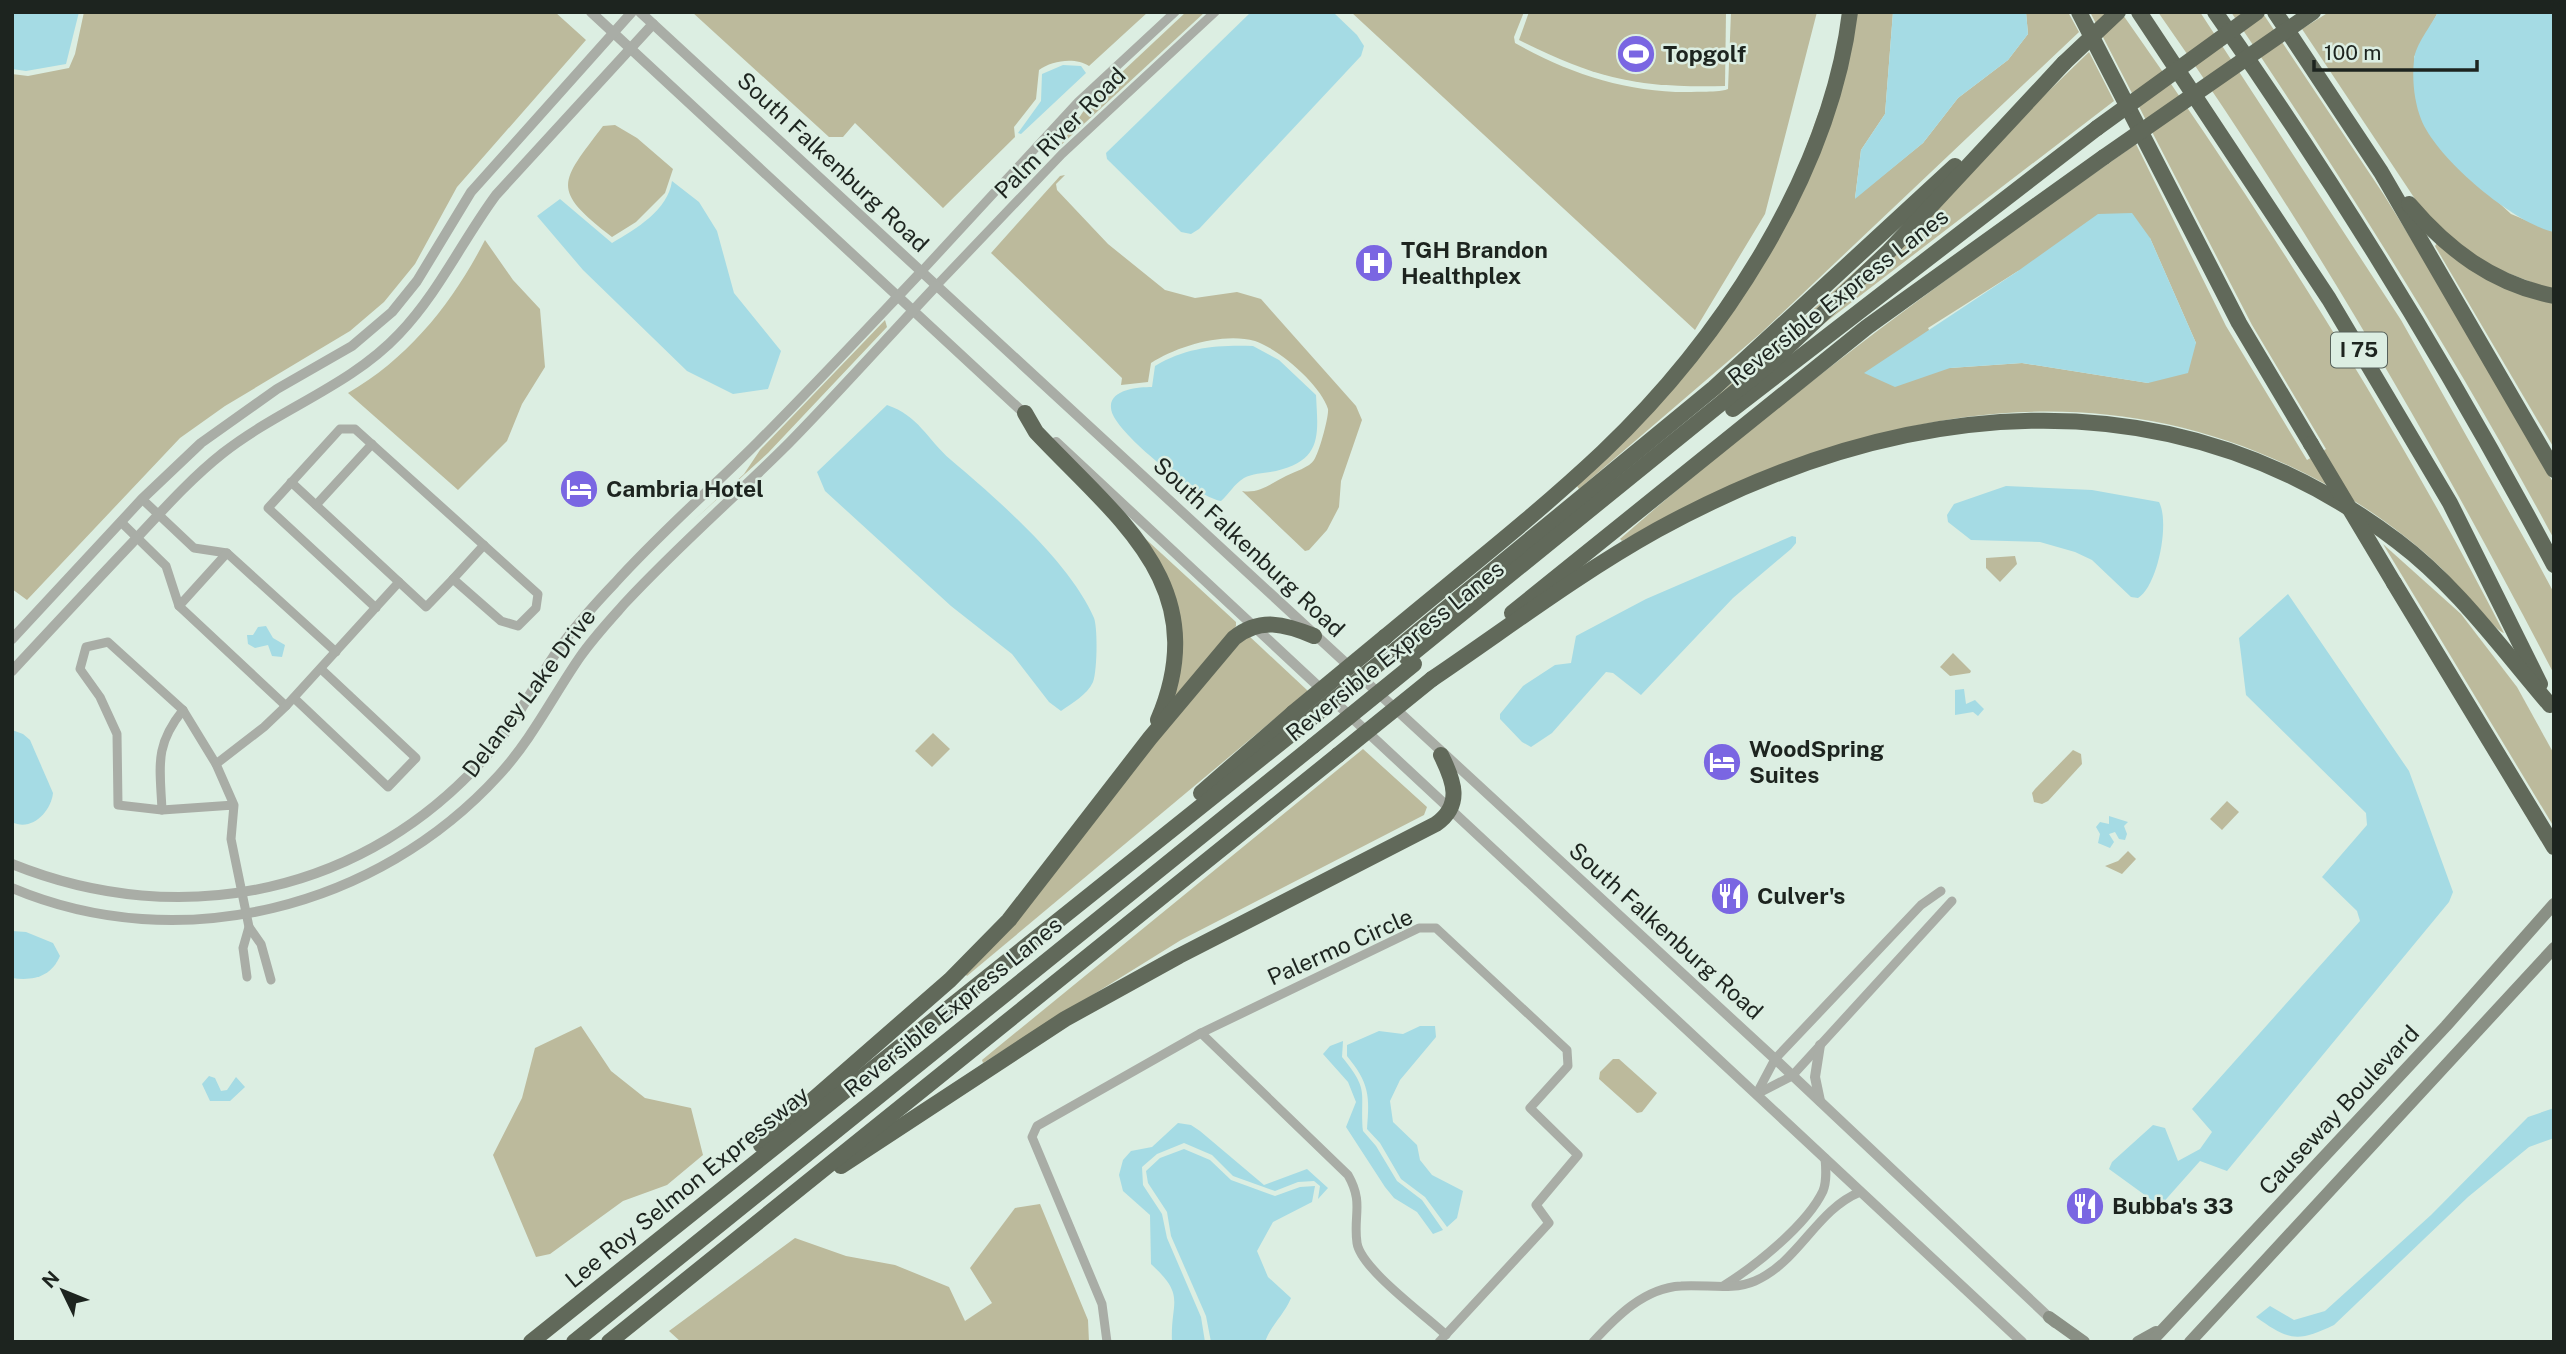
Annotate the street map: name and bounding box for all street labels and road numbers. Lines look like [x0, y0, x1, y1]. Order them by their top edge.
street label: Palm River Road [989, 62, 1131, 204]
street label: South Falkenburg Road [732, 66, 934, 257]
street label: Reversible Express Lanes [1722, 202, 1953, 391]
road number: I 75 [2331, 332, 2387, 368]
street label: South Falkenburg Road [1148, 451, 1350, 642]
street label: Reversible Express Lanes [1280, 555, 1509, 747]
street label: Delaney Lake Drive [456, 603, 601, 782]
street label: South Falkenburg Road [1564, 836, 1769, 1025]
street label: Palermo Circle [1263, 902, 1417, 991]
street label: Reversible Express Lanes [838, 911, 1067, 1103]
street label: Causeway Boulevard [2253, 1019, 2424, 1200]
street label: Lee Roy Selmon Expressway [560, 1080, 814, 1293]

